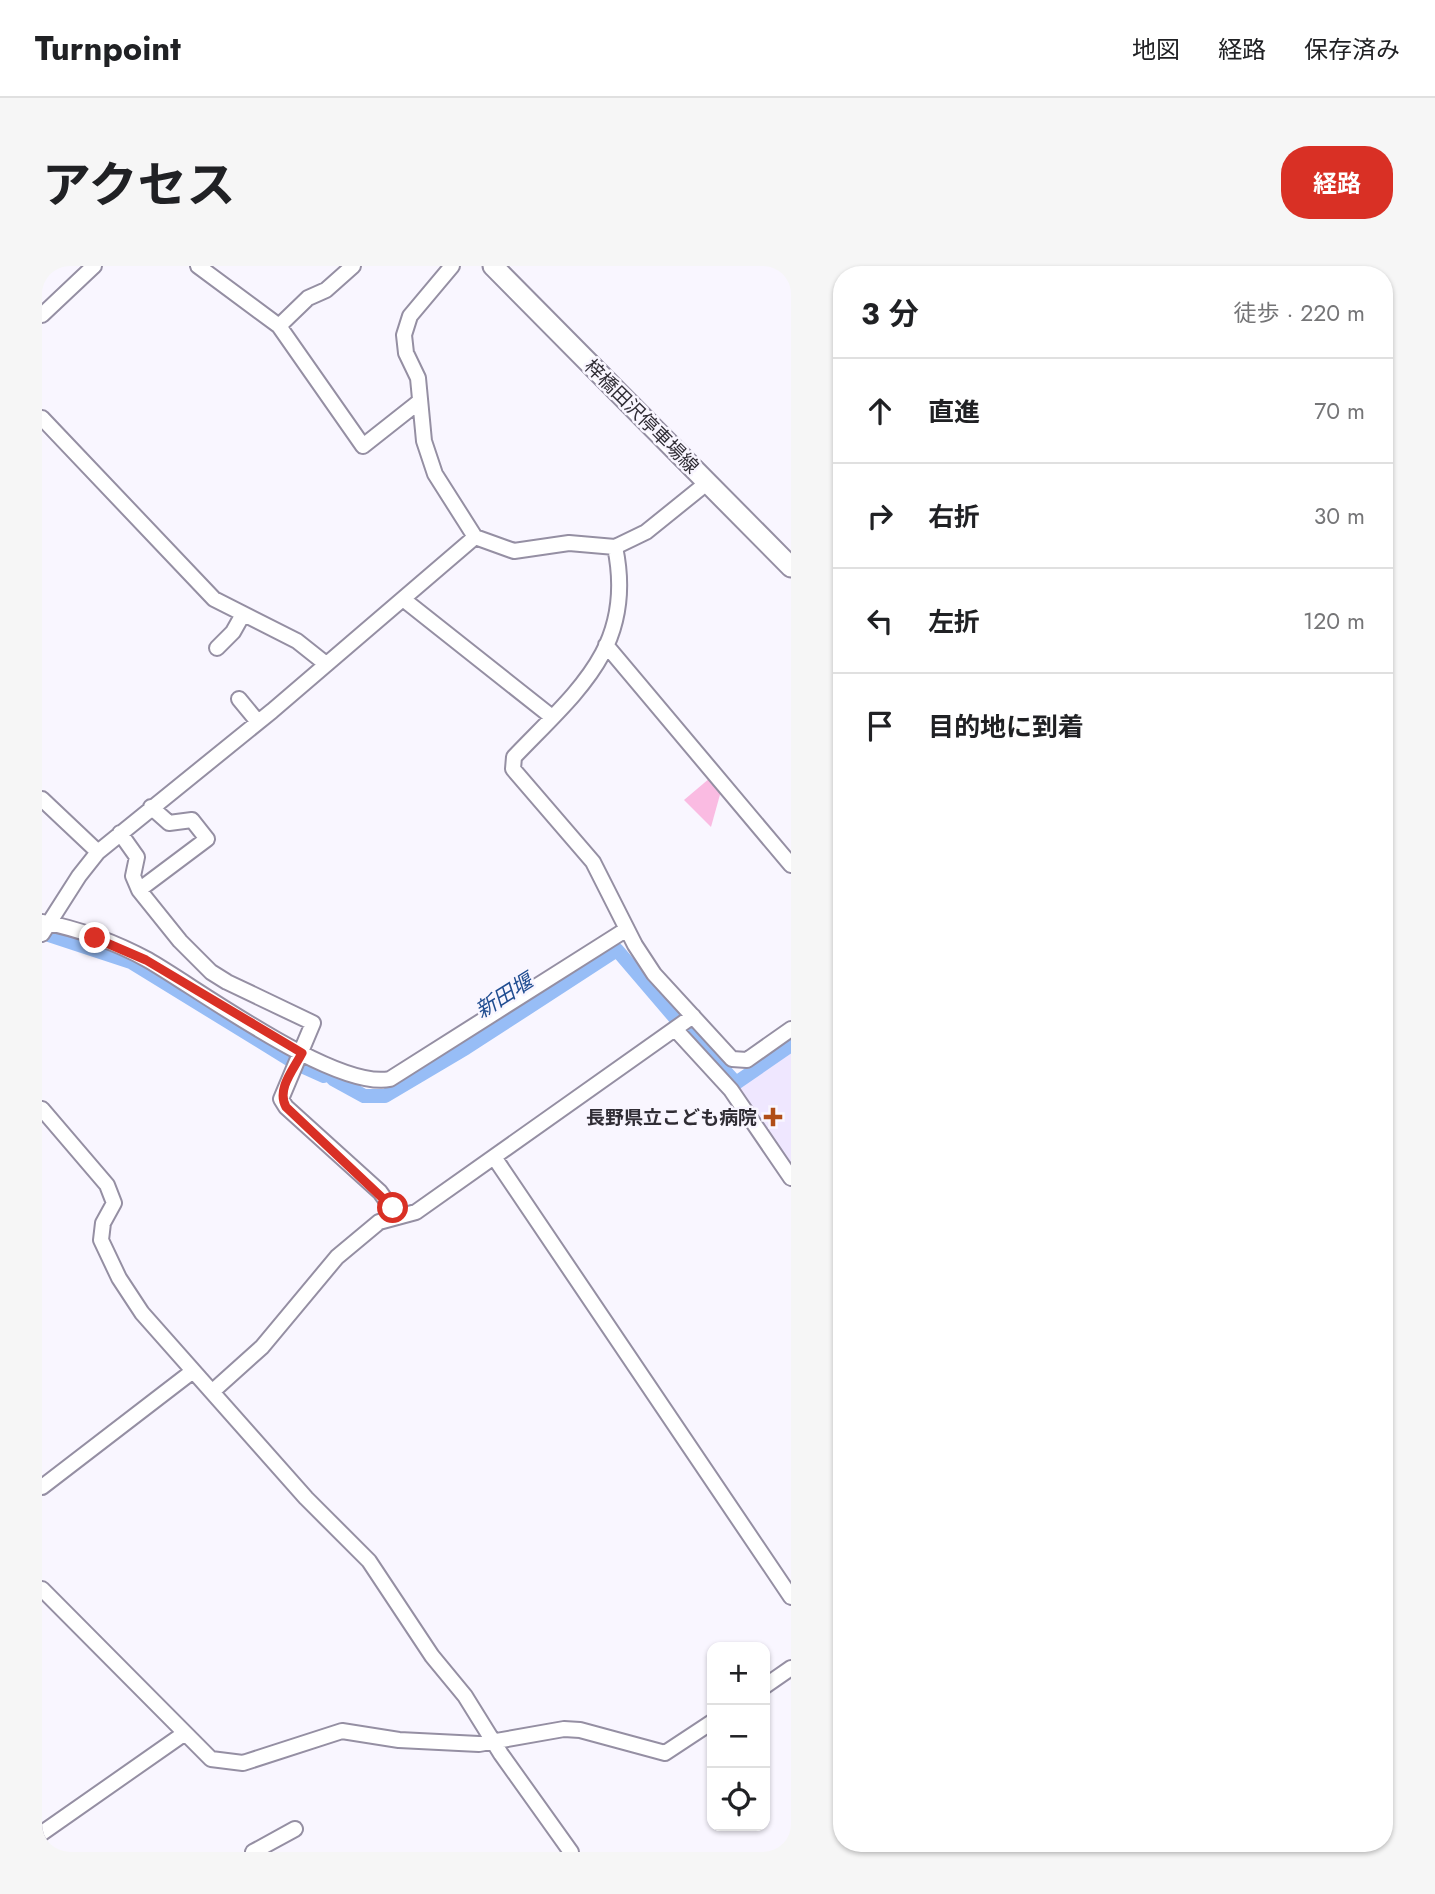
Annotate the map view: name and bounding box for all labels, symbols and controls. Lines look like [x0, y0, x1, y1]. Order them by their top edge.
text: Turnpoint [35, 25, 181, 72]
text: 地図 [1132, 32, 1180, 67]
text: 経路 [1218, 32, 1266, 67]
text: 保存済み [1304, 32, 1400, 67]
button: 経路 [1281, 146, 1393, 219]
text: アクセス [42, 150, 236, 220]
text: 3 分 [861, 292, 919, 335]
text: 徒歩 · 220 m [1233, 296, 1365, 330]
street label: 梓橋田沢停車場線 [578, 353, 705, 480]
icon: ahead [861, 392, 899, 430]
text: 直進 [928, 393, 980, 431]
text: 70 m [1314, 394, 1365, 428]
icon: right [861, 497, 899, 535]
text: 右折 [928, 498, 980, 536]
text: 30 m [1314, 499, 1365, 533]
icon: left [861, 602, 899, 640]
text: 左折 [928, 603, 980, 641]
text: 120 m [1303, 604, 1365, 638]
icon: arrive [861, 707, 899, 745]
text: 目的地に到着 [928, 708, 1084, 746]
route end [79, 922, 110, 953]
water label: 新田堰 [469, 964, 542, 1025]
place label: 長野県立こども病院 [586, 1104, 757, 1131]
marker: 長野県立こども病院 [763, 1107, 783, 1127]
route start [377, 1192, 408, 1223]
map controls [707, 1642, 770, 1831]
button: + [707, 1642, 770, 1705]
button: − [707, 1705, 770, 1768]
button: locate [707, 1768, 770, 1831]

